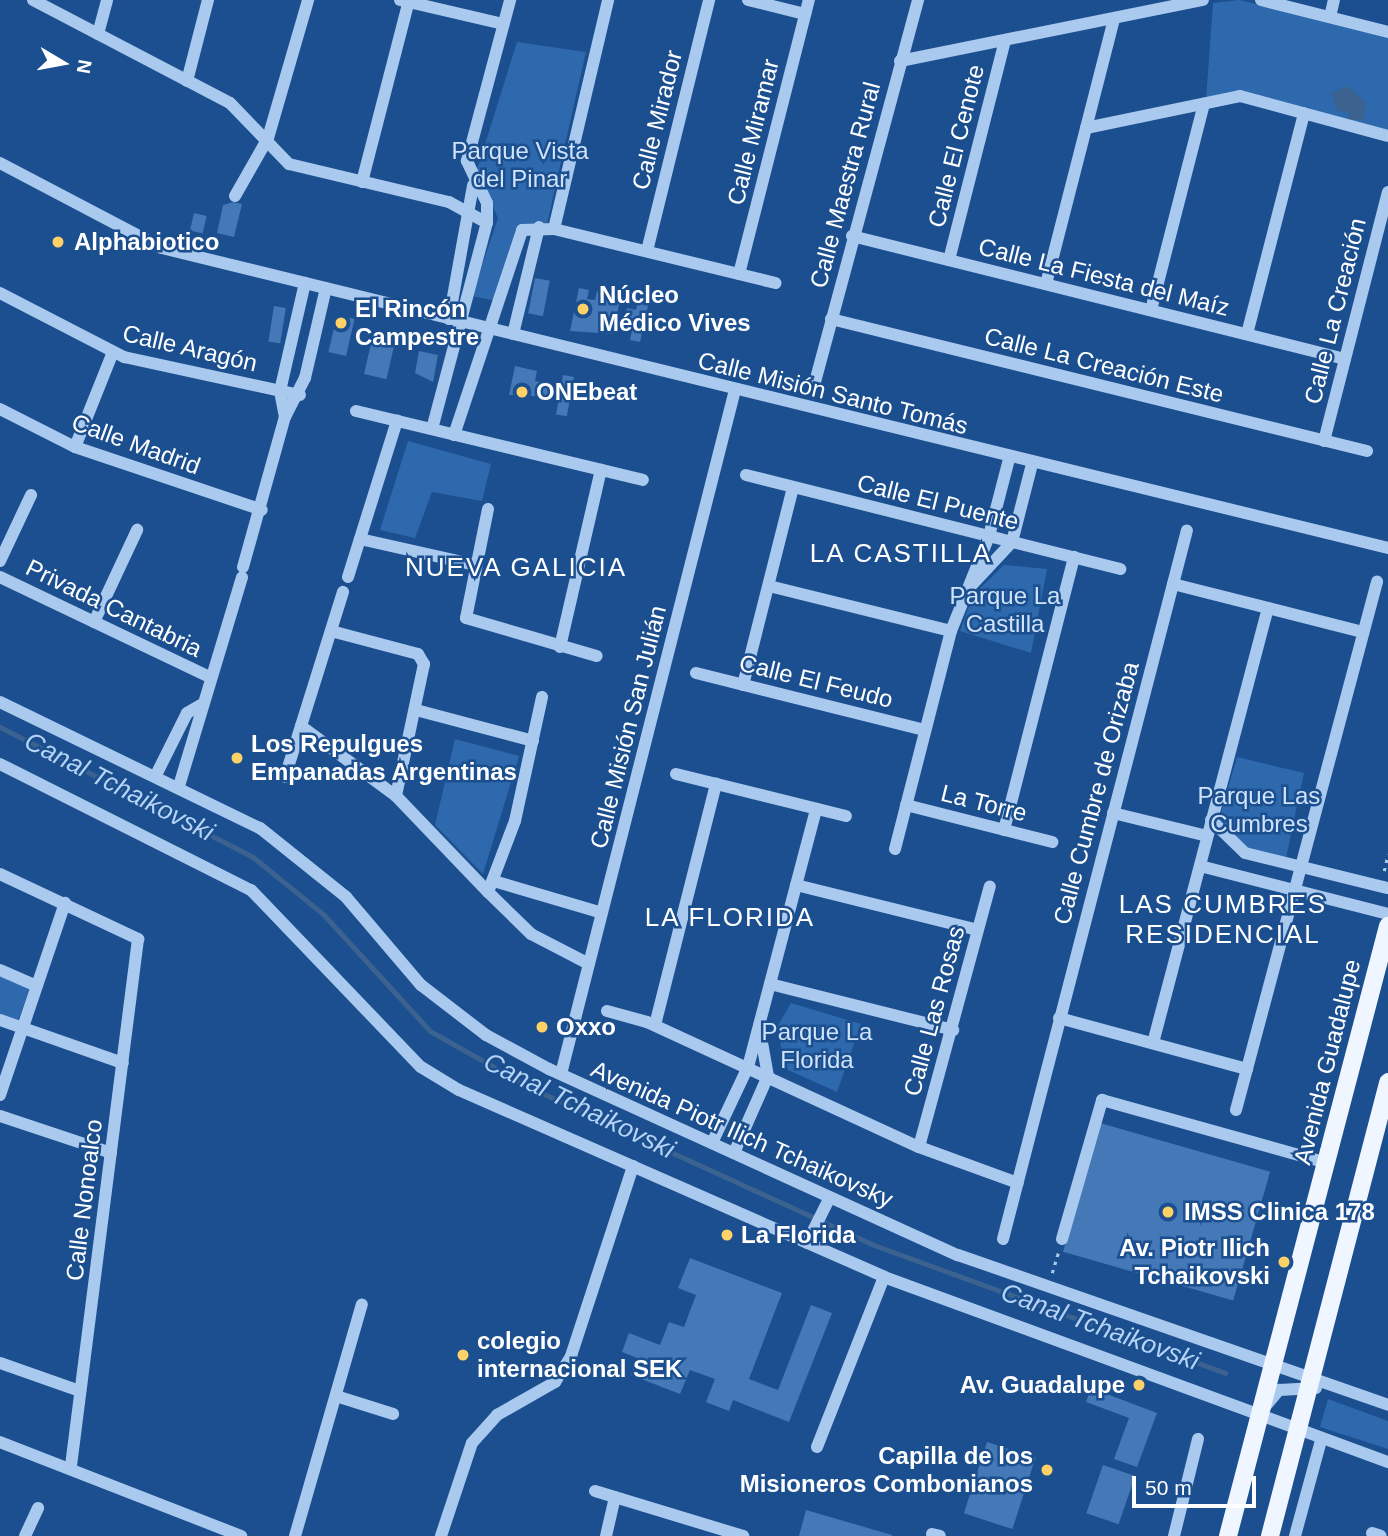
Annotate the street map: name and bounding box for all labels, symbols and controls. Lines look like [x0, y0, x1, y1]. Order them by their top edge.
north arrow [28, 28, 98, 98]
street label: Calle Mirador [626, 47, 688, 193]
street label: Calle Miramar [721, 56, 785, 208]
text: N [73, 58, 96, 75]
street label: Calle El Cenote [922, 62, 990, 230]
street label: Calle Maestra Rural [804, 79, 886, 291]
park label: Parque Vista del Pinar [452, 137, 588, 193]
street label: Calle La Creación [1298, 215, 1372, 407]
place label: Alphabiotico [74, 228, 219, 256]
marker: Alphabiotico [48, 232, 68, 252]
street label: Calle La Fiesta del Maíz [976, 232, 1232, 322]
place label: Núcleo Médico Vives [599, 281, 751, 337]
place label: El Rincón Campestre [355, 295, 479, 351]
marker: Núcleo Médico Vives [573, 299, 593, 319]
marker: El Rincón Campestre [333, 315, 349, 331]
street label: Calle Aragón [119, 318, 261, 378]
street label: Calle La Creación Este [981, 321, 1227, 409]
street label: Calle Misión Santo Tomás [695, 345, 971, 441]
place label: ONEbeat [536, 378, 637, 406]
marker: ONEbeat [514, 384, 530, 400]
street label: Calle Madrid [68, 407, 204, 481]
street label: Calle El Puente [854, 468, 1022, 536]
district label: LA CASTILLA [810, 538, 992, 570]
district label: NUEVA GALICIA [406, 552, 626, 584]
street label: Privada Cantabria [21, 553, 207, 663]
park label: Parque La Castilla [950, 582, 1060, 638]
street label: Calle Misión San Julián [584, 602, 672, 852]
street label: Calle El Feudo [736, 648, 896, 714]
street label: Calle Cumbre de Orizaba [1047, 658, 1145, 928]
water label: Canal Tchaikovski [19, 726, 219, 848]
place label: Los Repulgues Empanadas Argentinas [251, 730, 518, 786]
marker: Los Repulgues Empanadas Argentinas [229, 750, 245, 766]
street label: La Torre [938, 778, 1030, 828]
park label: Parque Las Cumbres [1198, 782, 1320, 838]
district label: LAS CUMBRES RESIDENCIAL [1120, 889, 1326, 950]
district label: LA FLORIDA [645, 902, 815, 934]
street label: Calle Las Rosas [897, 923, 971, 1099]
street label: Avenida Guadalupe [1288, 956, 1366, 1168]
place label: Oxxo [556, 1013, 616, 1041]
park label: Parque La Florida [762, 1018, 872, 1074]
marker: Oxxo [534, 1019, 550, 1035]
water label: Canal Tchaikovski [478, 1046, 680, 1166]
street label: Avenida Piotr Ilich Tchaikovsky [586, 1054, 898, 1214]
street label: Calle Nonoalco [60, 1117, 108, 1283]
place label: IMSS Clinica 178 [1184, 1198, 1375, 1226]
marker: IMSS Clinica 178 [1158, 1202, 1178, 1222]
place label: La Florida [741, 1221, 856, 1249]
marker: La Florida [719, 1227, 735, 1243]
place label: Av. Piotr Ilich Tchaikovski [1119, 1234, 1270, 1290]
marker: Av. Piotr Ilich Tchaikovski [1276, 1254, 1292, 1270]
water label: Canal Tchaikovski [997, 1277, 1203, 1377]
place label: colegio internacional SEK [477, 1327, 682, 1383]
marker: colegio internacional SEK [455, 1347, 471, 1363]
place label: Av. Guadalupe [960, 1371, 1125, 1399]
marker: Av. Guadalupe [1131, 1377, 1147, 1393]
place label: Capilla de los Misioneros Combonianos [740, 1442, 1033, 1498]
marker: Capilla de los Misioneros Combonianos [1039, 1462, 1055, 1478]
scale bar [1136, 1462, 1260, 1506]
text: 50 m [1145, 1476, 1192, 1499]

